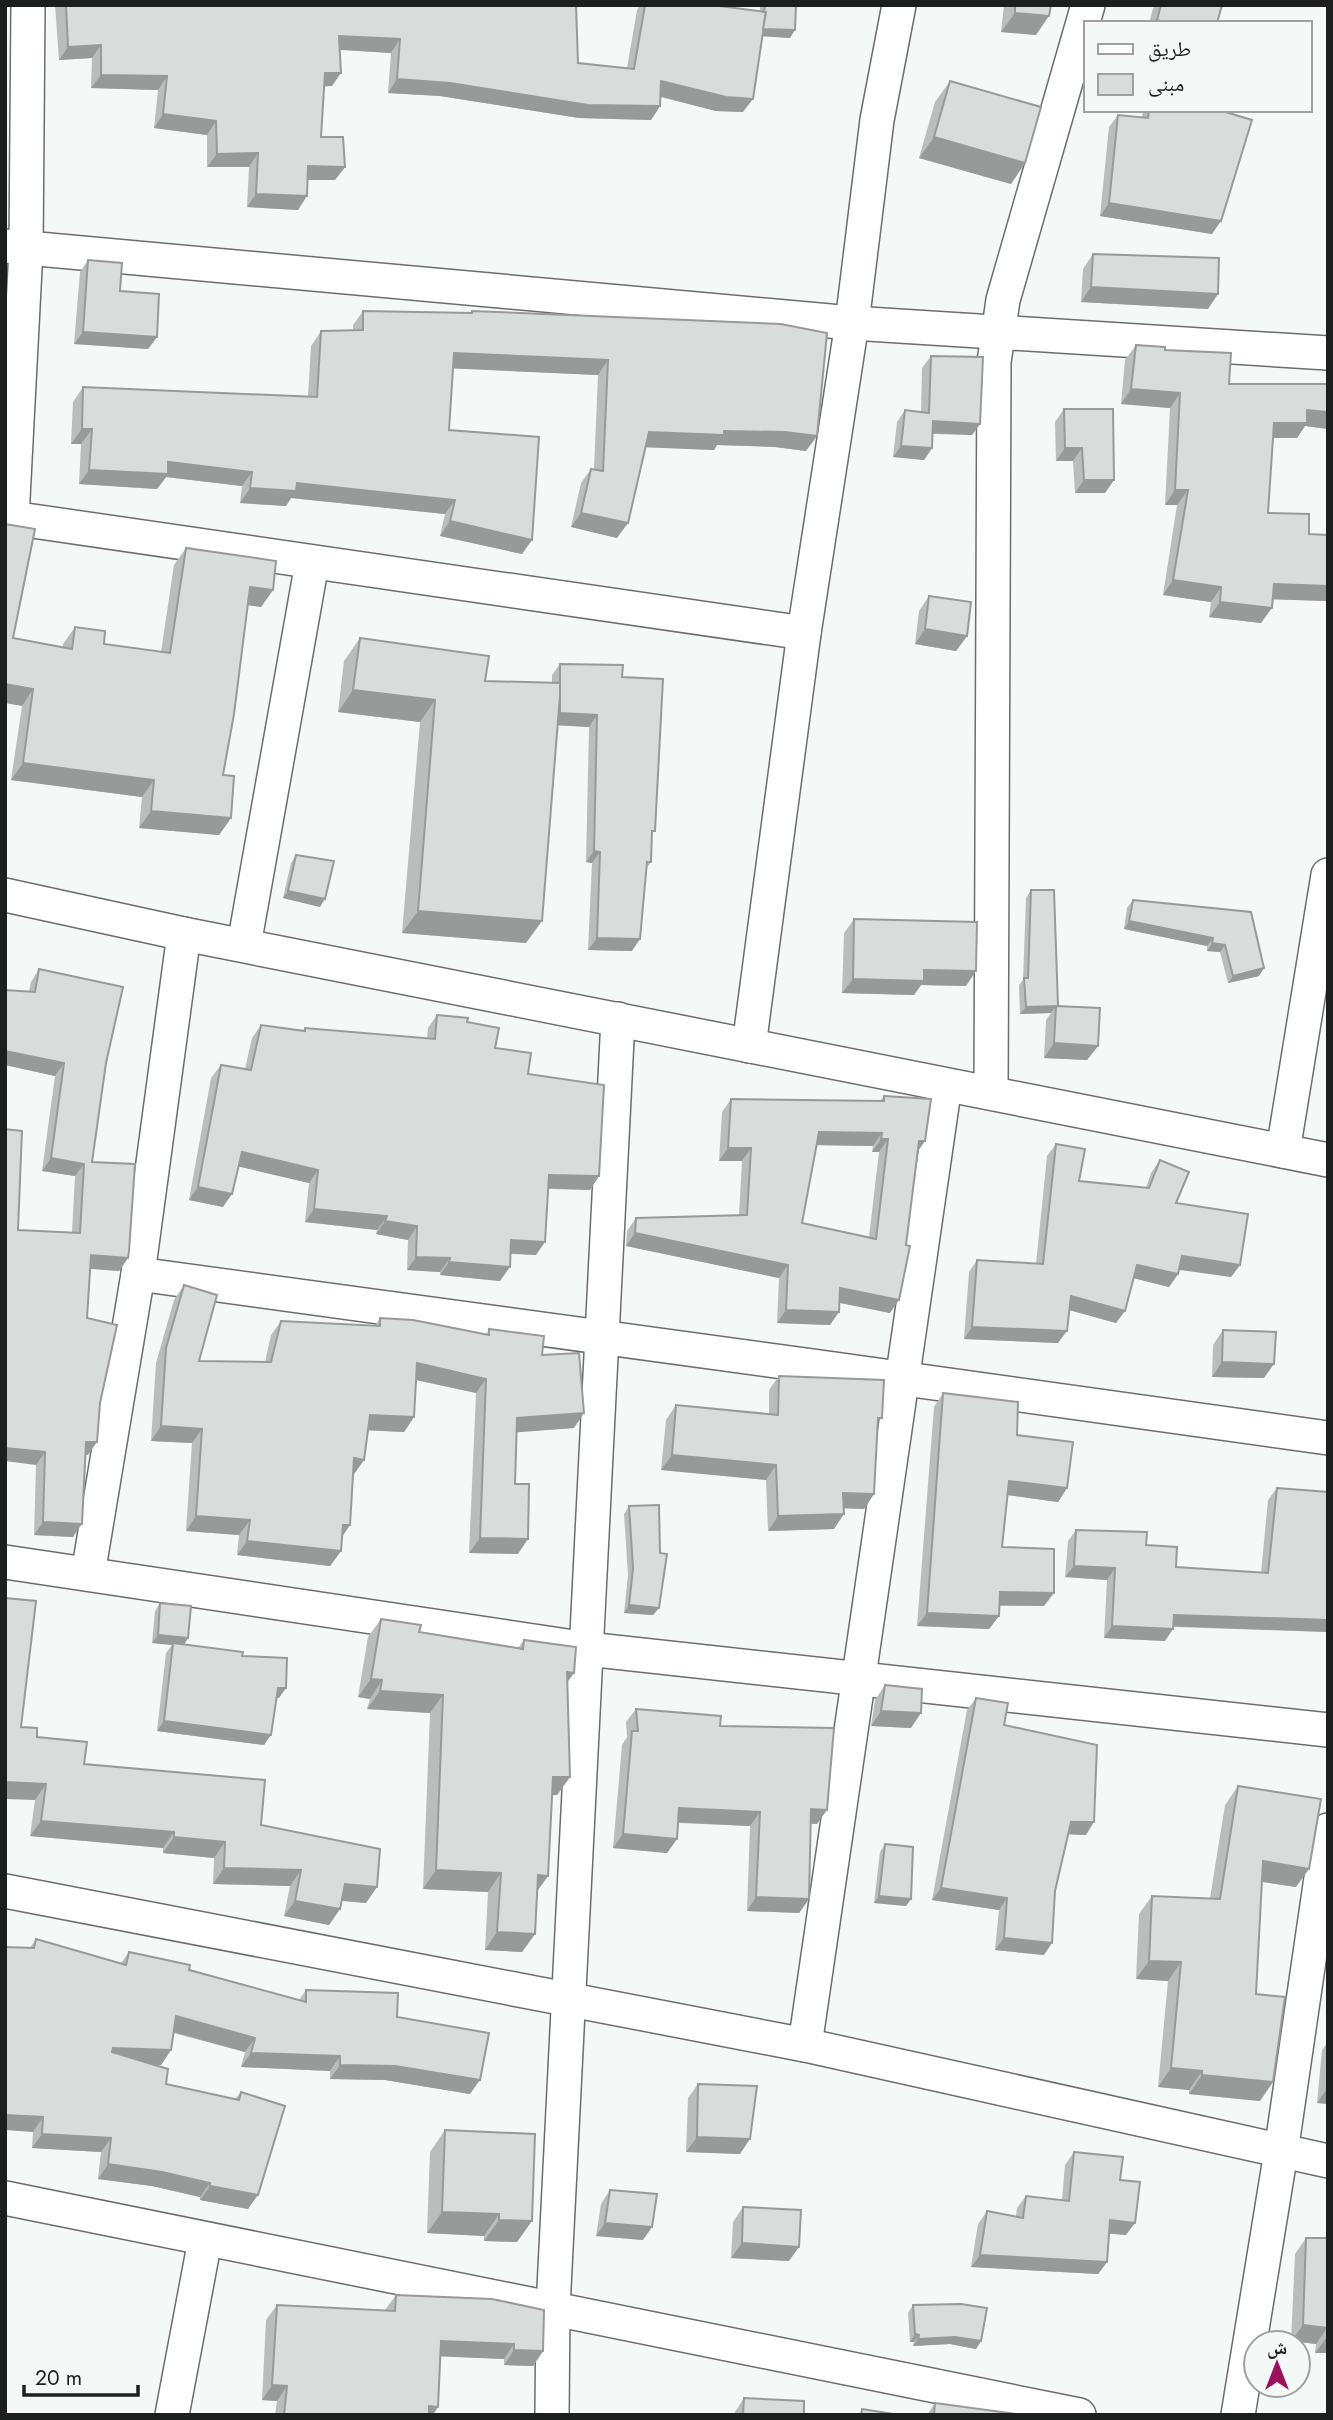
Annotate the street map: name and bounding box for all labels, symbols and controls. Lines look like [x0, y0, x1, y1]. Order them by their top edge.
legend [1084, 21, 1312, 112]
text: طريق [1148, 34, 1191, 64]
text: مبنى [1148, 69, 1184, 99]
north arrow [1242, 2329, 1312, 2399]
text: ش [1267, 2334, 1287, 2361]
scale bar [24, 2354, 138, 2398]
text: 20 m [35, 2363, 82, 2393]

